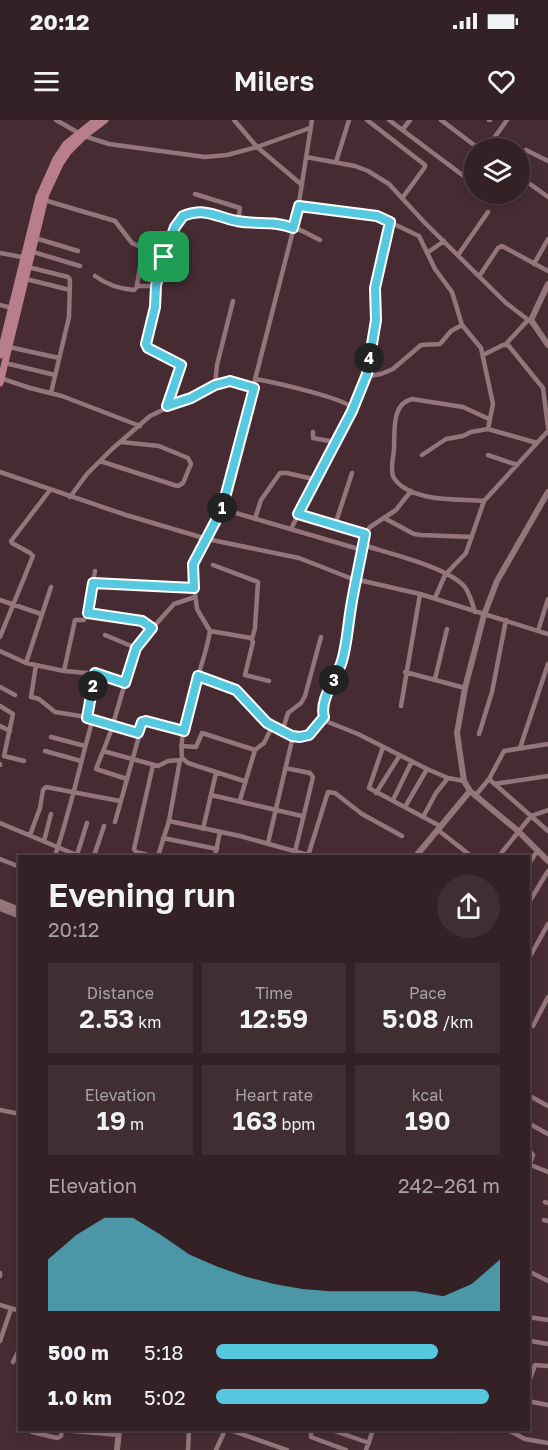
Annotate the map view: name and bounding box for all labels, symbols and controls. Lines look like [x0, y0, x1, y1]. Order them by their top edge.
text: 20:12 [30, 8, 90, 35]
icon: menu [30, 65, 63, 98]
text: Milers [234, 65, 314, 97]
icon: heart [485, 65, 518, 98]
map controls [464, 138, 530, 204]
button: layers [464, 138, 530, 204]
pin [138, 231, 189, 282]
icon: arrive [147, 240, 180, 273]
pin: 4 [354, 343, 384, 373]
text: 4 [364, 348, 374, 368]
pin: 1 [207, 493, 237, 523]
text: 1 [218, 498, 226, 518]
pin: 3 [319, 665, 349, 695]
text: 3 [329, 670, 339, 690]
pin: 2 [78, 671, 108, 701]
text: 2 [88, 676, 98, 696]
text: Evening run [48, 875, 236, 914]
button: share [437, 875, 500, 938]
text: 20:12 [48, 917, 99, 941]
text: Distance [87, 983, 154, 1003]
text: Time [255, 983, 293, 1003]
text: Pace [409, 983, 446, 1003]
text: 2.53 [79, 1003, 134, 1034]
text: 12:59 [240, 1003, 308, 1034]
text: 5:08 [382, 1003, 439, 1034]
text: km [134, 1012, 161, 1032]
text: /km [439, 1012, 473, 1032]
text: Elevation [85, 1085, 156, 1105]
text: Heart rate [235, 1085, 313, 1105]
text: kcal [412, 1085, 443, 1105]
text: 19 [97, 1105, 126, 1136]
text: 163 [233, 1105, 278, 1136]
text: 190 [405, 1105, 451, 1136]
text: m [126, 1114, 144, 1134]
text: bpm [278, 1114, 315, 1134]
text: Elevation [48, 1173, 137, 1197]
text: 242–261 m [398, 1173, 500, 1197]
text: 500 m [48, 1340, 109, 1364]
text: 5:18 [144, 1340, 184, 1364]
text: 1.0 km [48, 1385, 112, 1409]
text: 5:02 [144, 1385, 186, 1409]

